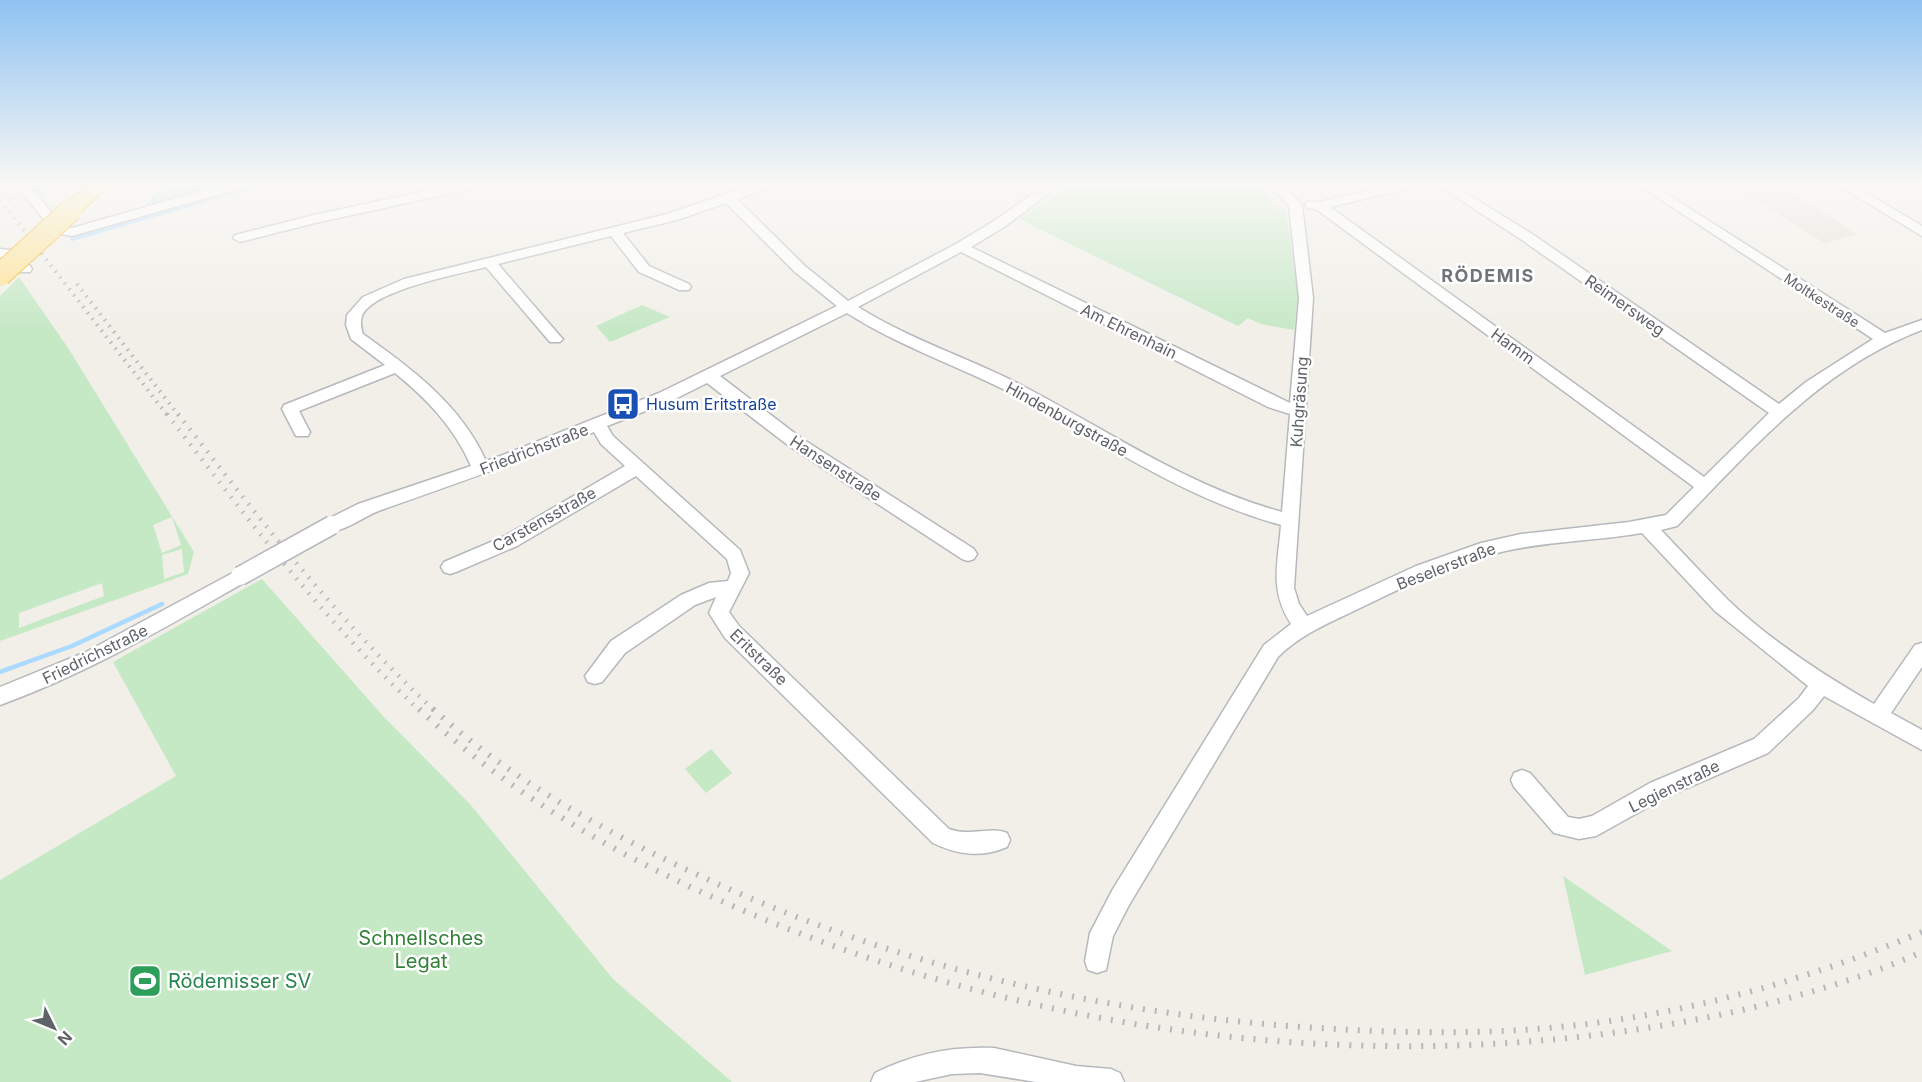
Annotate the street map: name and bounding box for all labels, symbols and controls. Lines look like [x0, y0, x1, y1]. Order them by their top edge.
district label: RÖDEMIS [1441, 265, 1535, 286]
street label: Moltkestraße [1781, 269, 1863, 331]
street label: Reimersweg [1581, 270, 1669, 340]
street label: Am Ehrenhain [1077, 299, 1181, 363]
street label: Hamm [1487, 324, 1539, 368]
street label: Kuhgräsung [1286, 356, 1312, 448]
street label: Hindenburgstraße [1002, 377, 1132, 461]
bus stop icon: Husum Eritstraße [605, 386, 641, 422]
place label: Husum Eritstraße [646, 394, 777, 414]
street label: Friedrichstraße [477, 419, 591, 479]
street label: Hansenstraße [786, 431, 886, 505]
street label: Carstensstraße [489, 482, 599, 556]
street label: Beselerstraße [1394, 538, 1498, 594]
street label: Friedrichstraße [39, 620, 151, 688]
street label: Eritstraße [726, 625, 792, 689]
street label: Legienstraße [1625, 755, 1723, 817]
park label: Schnellsches Legat [358, 926, 484, 973]
sports icon: Rödemisser SV [127, 963, 163, 999]
place label: Rödemisser SV [168, 969, 312, 993]
north arrow [24, 998, 84, 1058]
text: N [53, 1027, 76, 1050]

